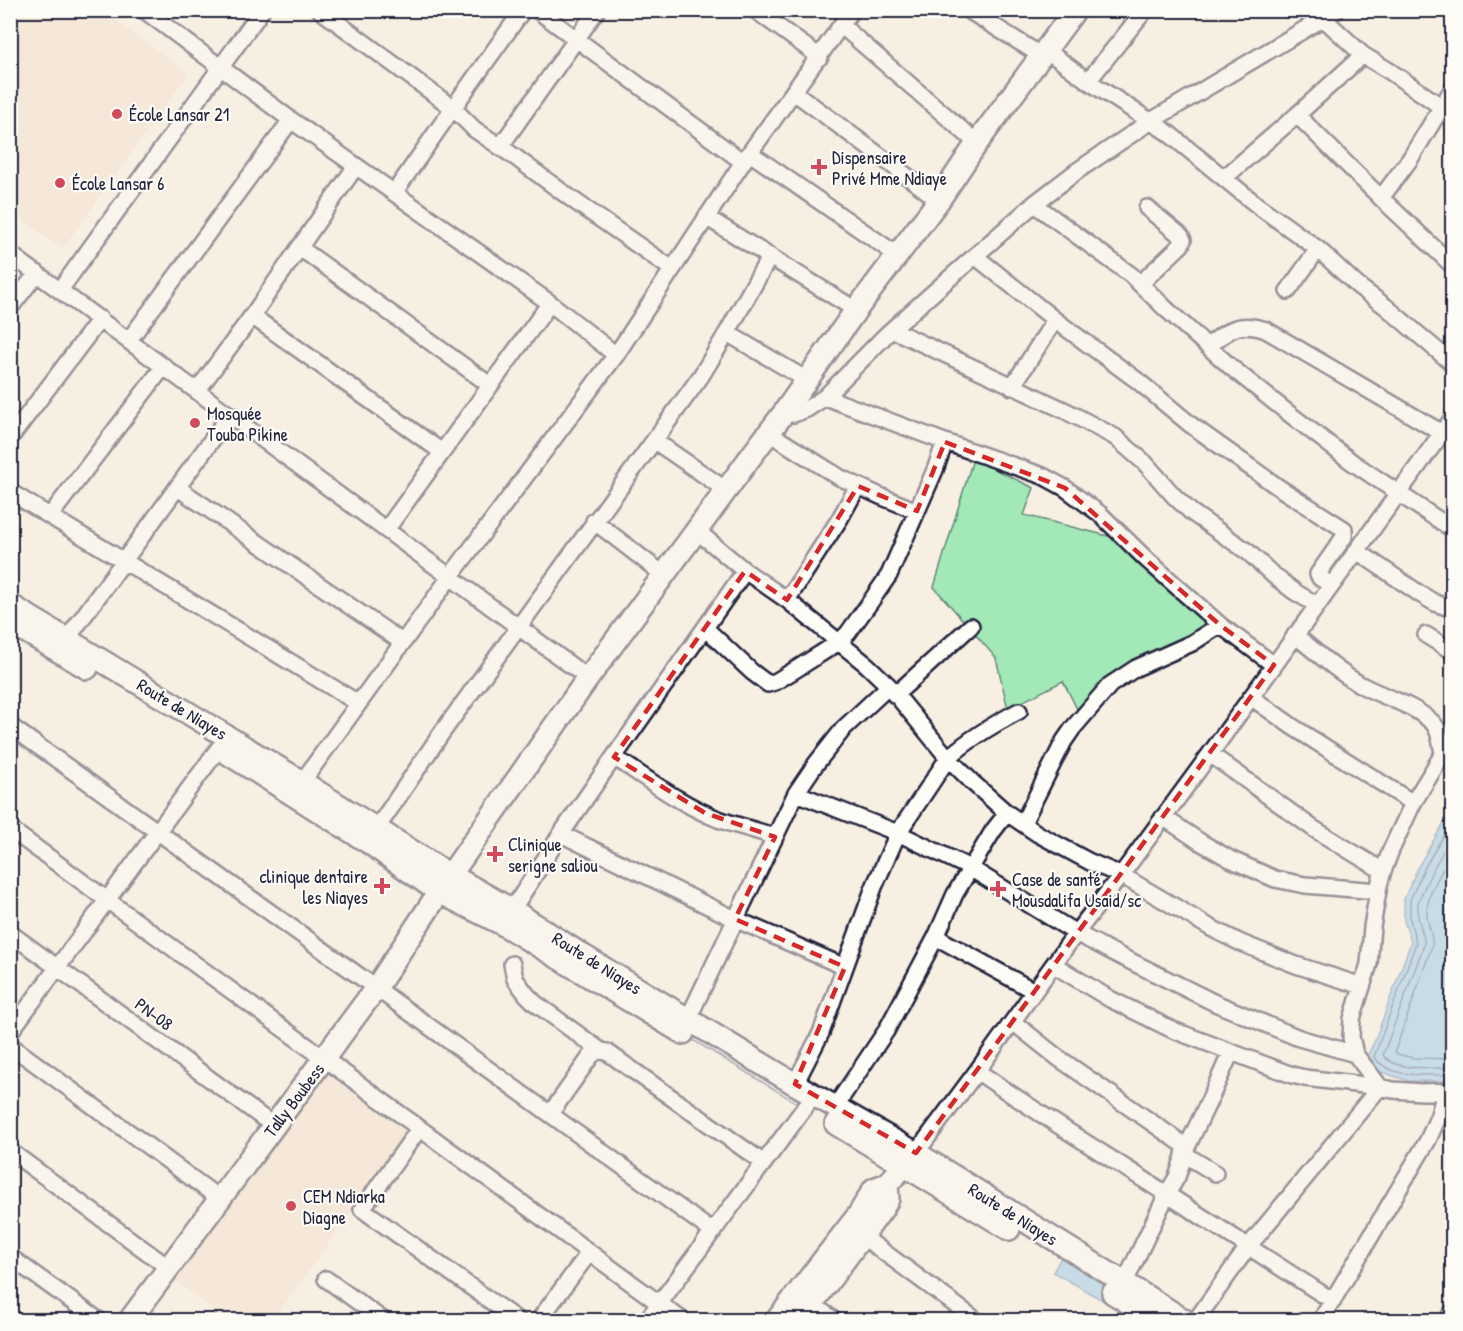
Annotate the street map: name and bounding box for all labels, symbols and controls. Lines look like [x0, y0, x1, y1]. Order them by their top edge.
place label: École Lansar 21 [129, 102, 229, 127]
marker: École Lansar 21 [110, 107, 124, 121]
place label: Dispensaire Privé Mme Ndiaye [832, 145, 947, 191]
marker: Dispensaire Privé Mme Ndiaye [810, 158, 828, 176]
place label: École Lansar 6 [72, 171, 164, 196]
marker: École Lansar 6 [53, 176, 67, 190]
place label: Mosquée Touba Pikine [207, 401, 288, 447]
marker: Mosquée Touba Pikine [188, 416, 202, 430]
street label: Route de Niayes [132, 672, 232, 746]
place label: Clinique serigne saliou [508, 832, 598, 878]
marker: Clinique serigne saliou [486, 845, 504, 863]
place label: clinique dentaire les Niayes [259, 864, 368, 910]
place label: Case de santé Mousdalifa Usaid/sc [1012, 867, 1141, 913]
marker: clinique dentaire les Niayes [373, 877, 391, 895]
marker: Case de santé Mousdalifa Usaid/sc [989, 880, 1007, 898]
street label: Route de Niayes [548, 926, 646, 1000]
street label: PN-08 [130, 992, 178, 1036]
street label: Tally Boubess [258, 1058, 330, 1142]
street label: Route de Niayes [964, 1177, 1062, 1251]
place label: CEM Ndiarka Diagne [303, 1184, 385, 1230]
marker: CEM Ndiarka Diagne [284, 1199, 298, 1213]

